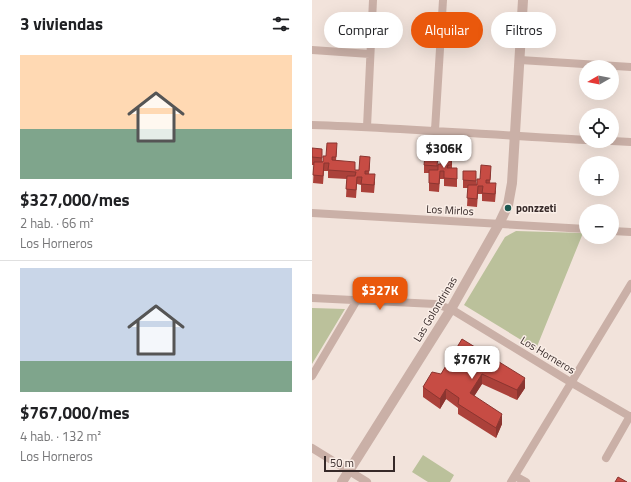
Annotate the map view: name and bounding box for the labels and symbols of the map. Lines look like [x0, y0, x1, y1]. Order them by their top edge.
north arrow [579, 60, 619, 100]
pin: $306K [416, 135, 472, 169]
place label: ponzzeti [516, 200, 557, 216]
street label: Los Mirlos [426, 201, 474, 219]
marker: ponzzeti [503, 203, 513, 213]
street label: Las Golondrinas [409, 273, 461, 345]
pin: $327K [352, 277, 408, 311]
street label: Los Horneros [517, 332, 579, 378]
pin: $767K [444, 346, 500, 380]
scale bar [324, 454, 395, 473]

